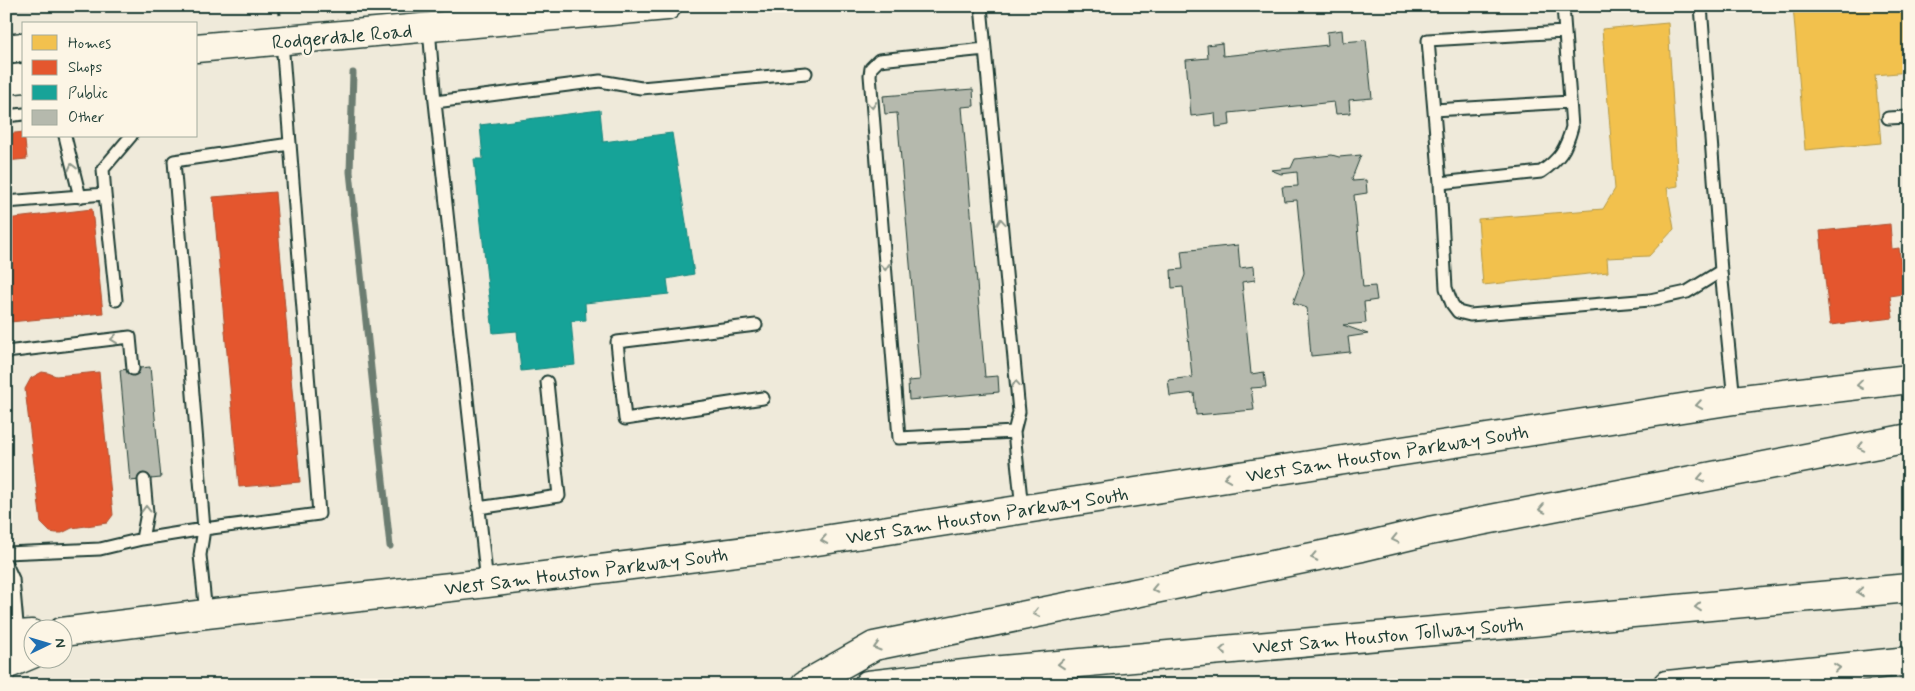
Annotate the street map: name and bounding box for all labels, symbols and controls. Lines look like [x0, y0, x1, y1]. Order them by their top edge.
street label: Rodgerdale Road [271, 18, 414, 58]
legend [22, 22, 198, 138]
text: Homes [68, 34, 111, 54]
text: Shops [68, 58, 103, 78]
text: Public [68, 84, 108, 104]
one-way arrow [866, 101, 877, 109]
text: Other [68, 108, 104, 128]
one-way arrow [67, 162, 78, 171]
one-way arrow [996, 218, 1007, 226]
one-way arrow [879, 263, 890, 271]
one-way arrow [109, 333, 117, 344]
one-way arrow [1856, 379, 1864, 390]
one-way arrow [1011, 380, 1022, 388]
one-way arrow [1695, 399, 1703, 410]
street label: West Sam Houston Parkway South [1244, 419, 1531, 490]
one-way arrow [1856, 441, 1865, 452]
one-way arrow [1223, 472, 1232, 482]
one-way arrow [1697, 472, 1706, 483]
street label: West Sam Houston Parkway South [844, 481, 1131, 552]
one-way arrow [1537, 503, 1546, 514]
one-way arrow [141, 505, 151, 512]
one-way arrow [1391, 533, 1400, 544]
one-way arrow [820, 534, 828, 545]
street label: West Sam Houston Parkway South [443, 542, 730, 603]
one-way arrow [1309, 551, 1318, 561]
one-way arrow [1150, 583, 1159, 594]
one-way arrow [1856, 586, 1864, 597]
one-way arrow [1694, 601, 1702, 612]
one-way arrow [1032, 607, 1041, 618]
street label: West Sam Houston Tollway South [1252, 611, 1525, 662]
north arrow [22, 618, 72, 668]
text: N [51, 638, 69, 648]
one-way arrow [874, 641, 882, 651]
one-way arrow [1219, 644, 1227, 655]
one-way arrow [1057, 659, 1065, 670]
one-way arrow [1834, 663, 1842, 674]

